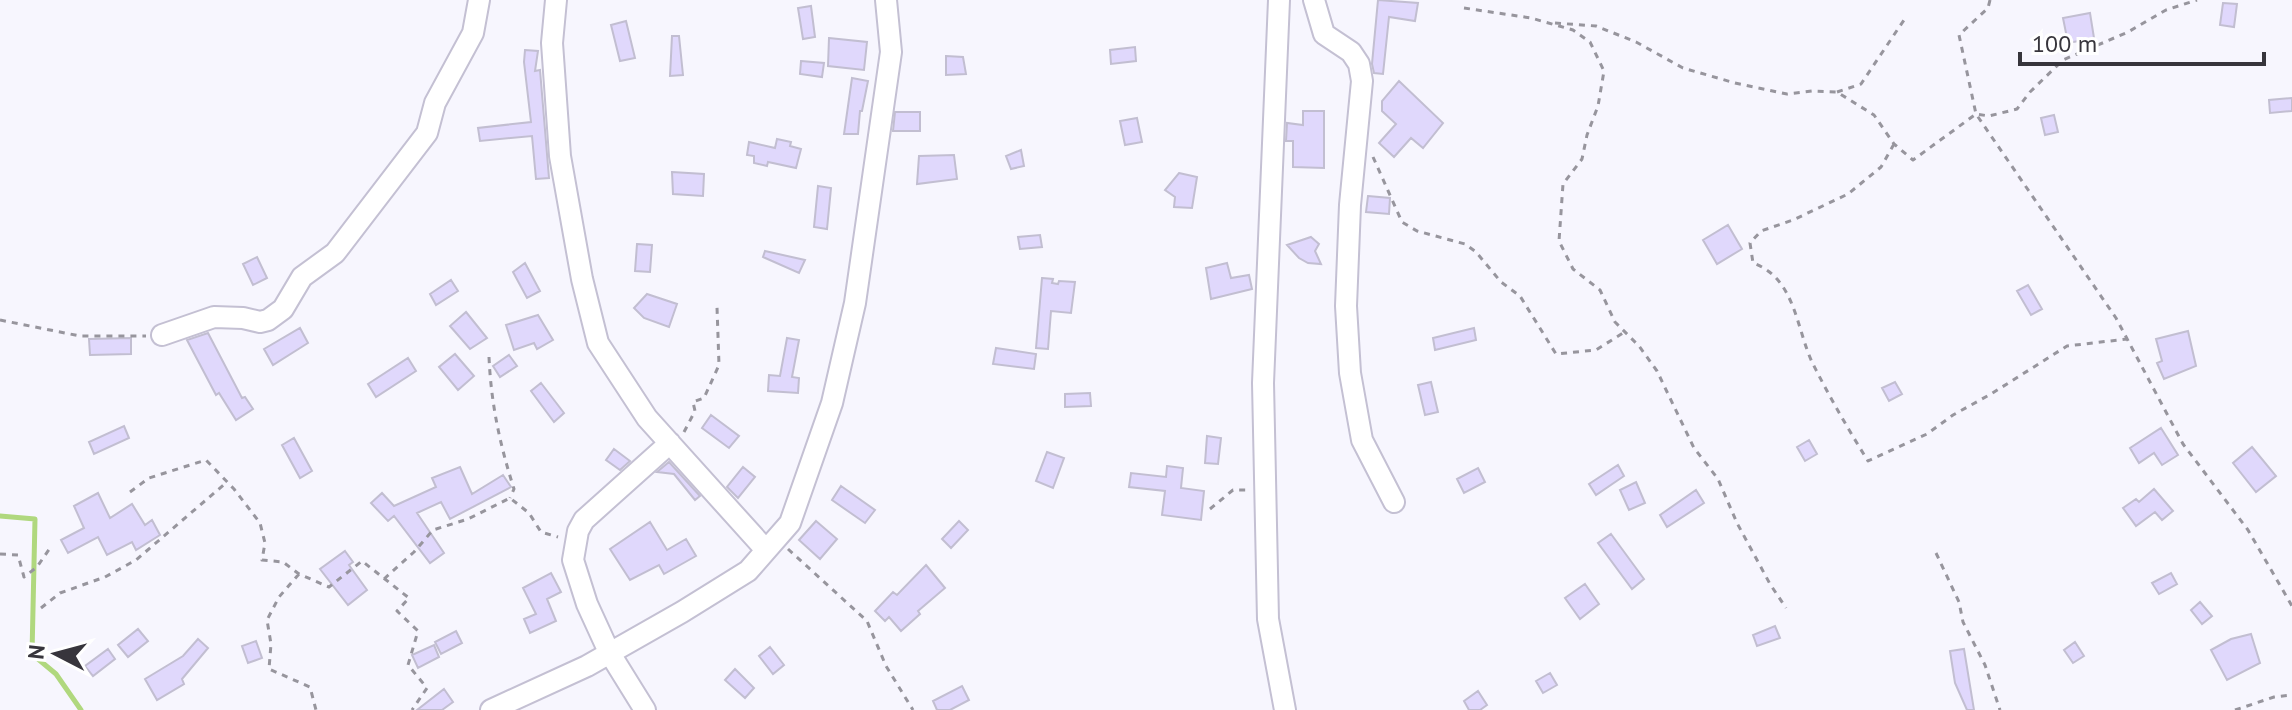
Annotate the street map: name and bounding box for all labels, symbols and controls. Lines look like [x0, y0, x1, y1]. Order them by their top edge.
scale bar [2020, 16, 2264, 66]
text: 100 m [2032, 28, 2097, 59]
north arrow [16, 614, 96, 694]
text: N [21, 643, 51, 661]

